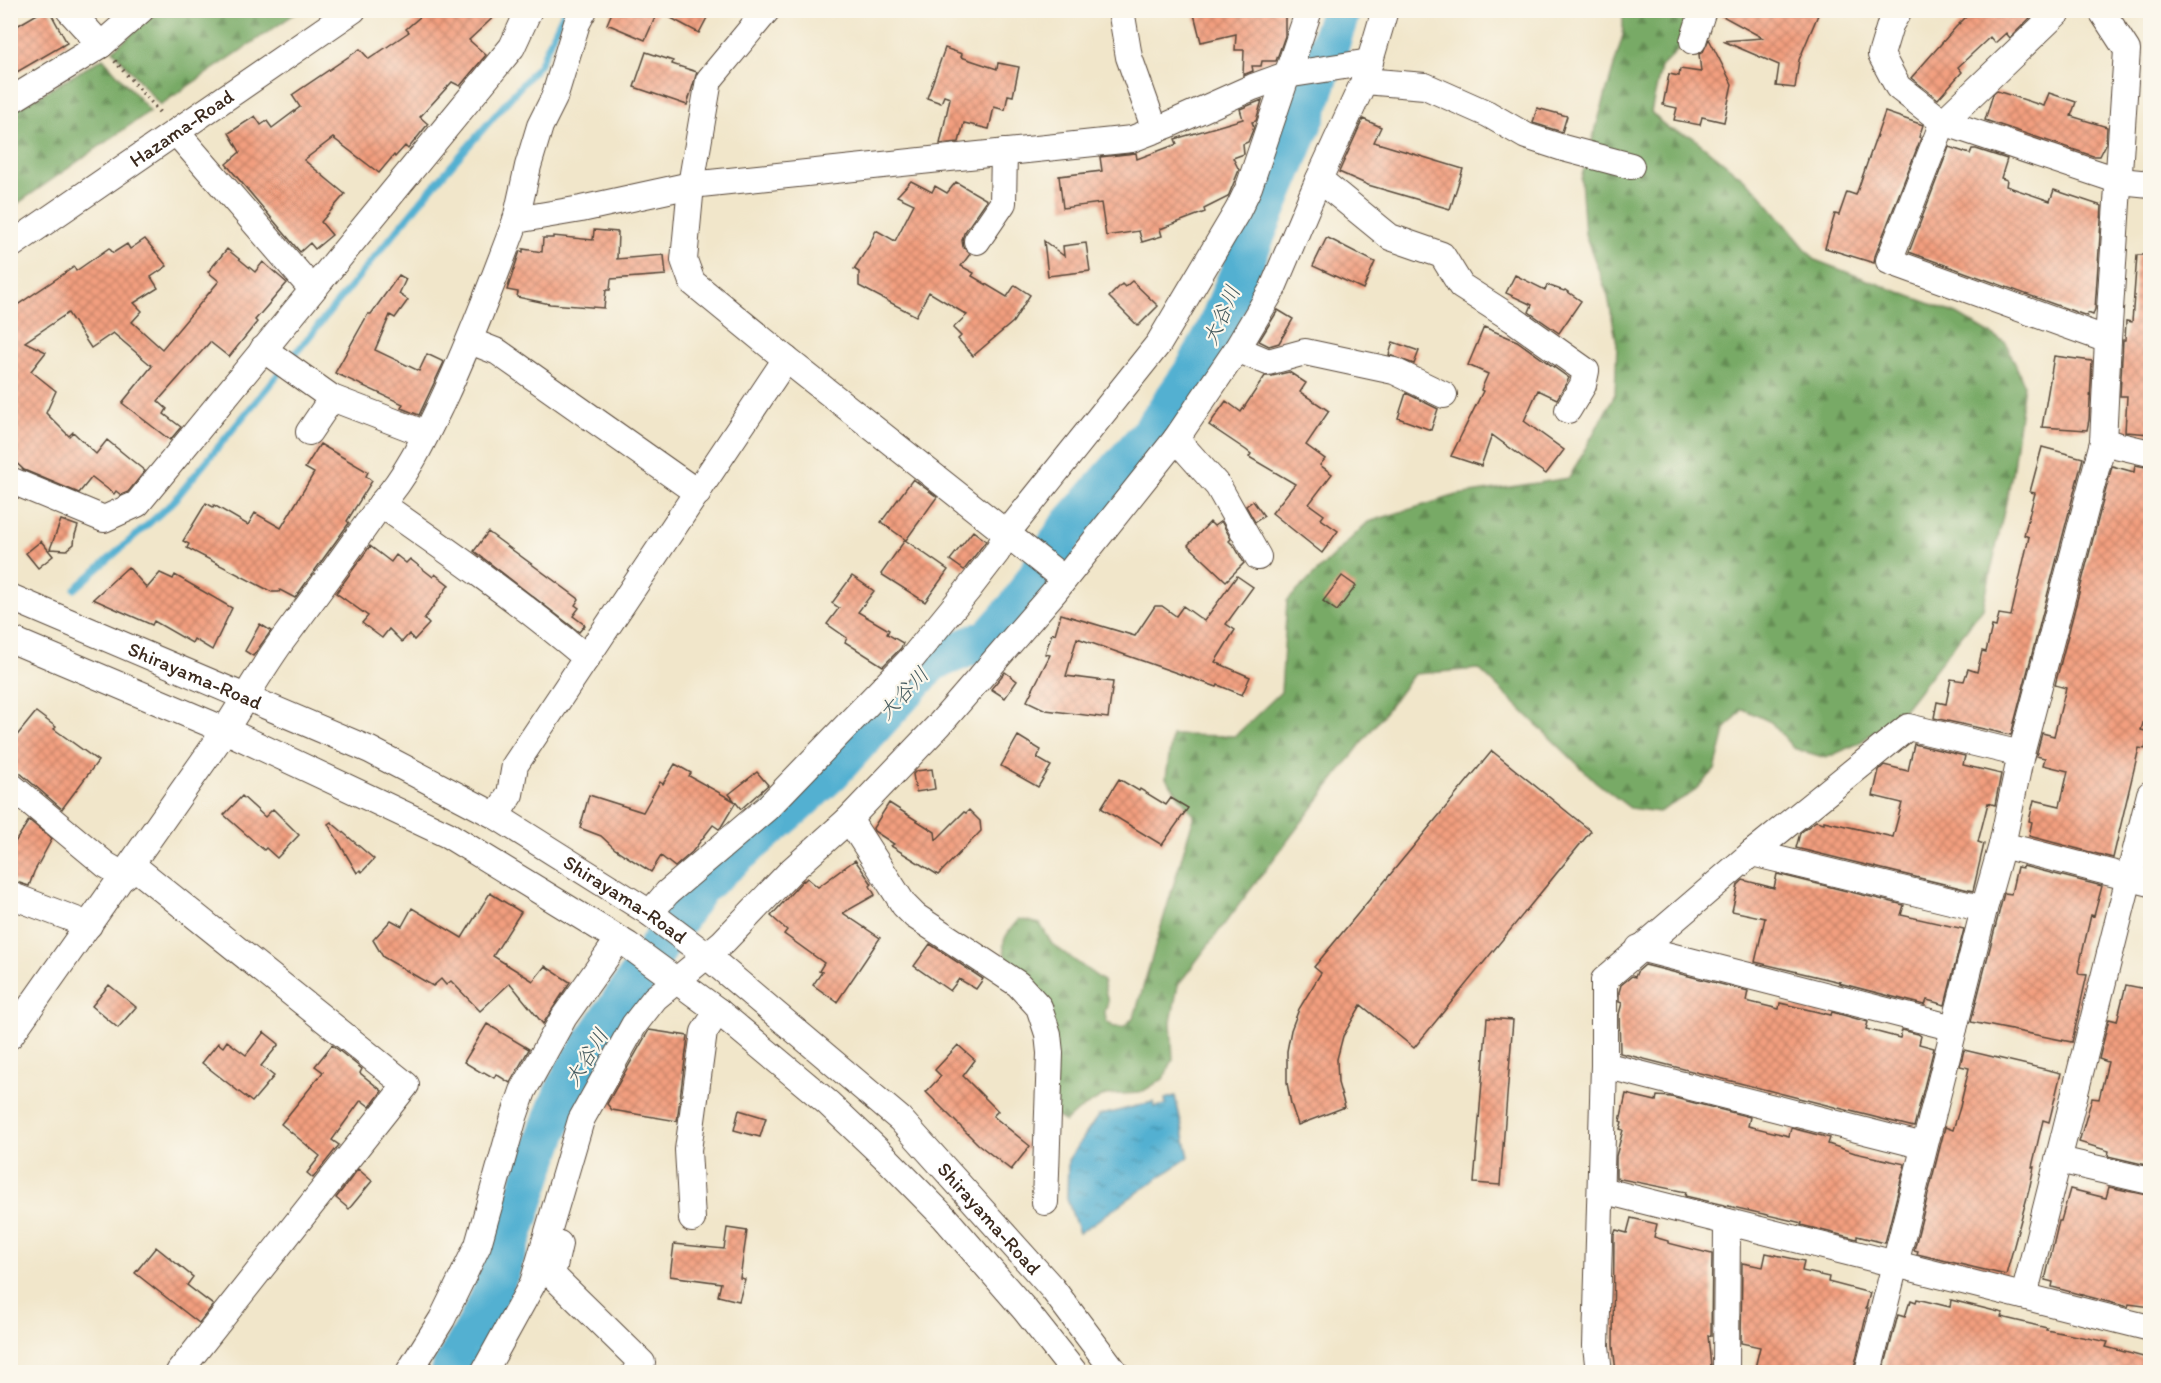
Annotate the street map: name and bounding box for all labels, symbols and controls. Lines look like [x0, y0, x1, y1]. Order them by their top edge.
street label: Hazama-Road [125, 84, 238, 172]
water label: 大谷川 [1197, 281, 1245, 349]
street label: Shirayama-Road [124, 637, 266, 715]
water label: 大谷川 [872, 661, 934, 725]
street label: Shirayama-Road [559, 850, 692, 949]
water label: 大谷川 [559, 1024, 613, 1090]
street label: Shirayama-Road [933, 1157, 1046, 1280]

